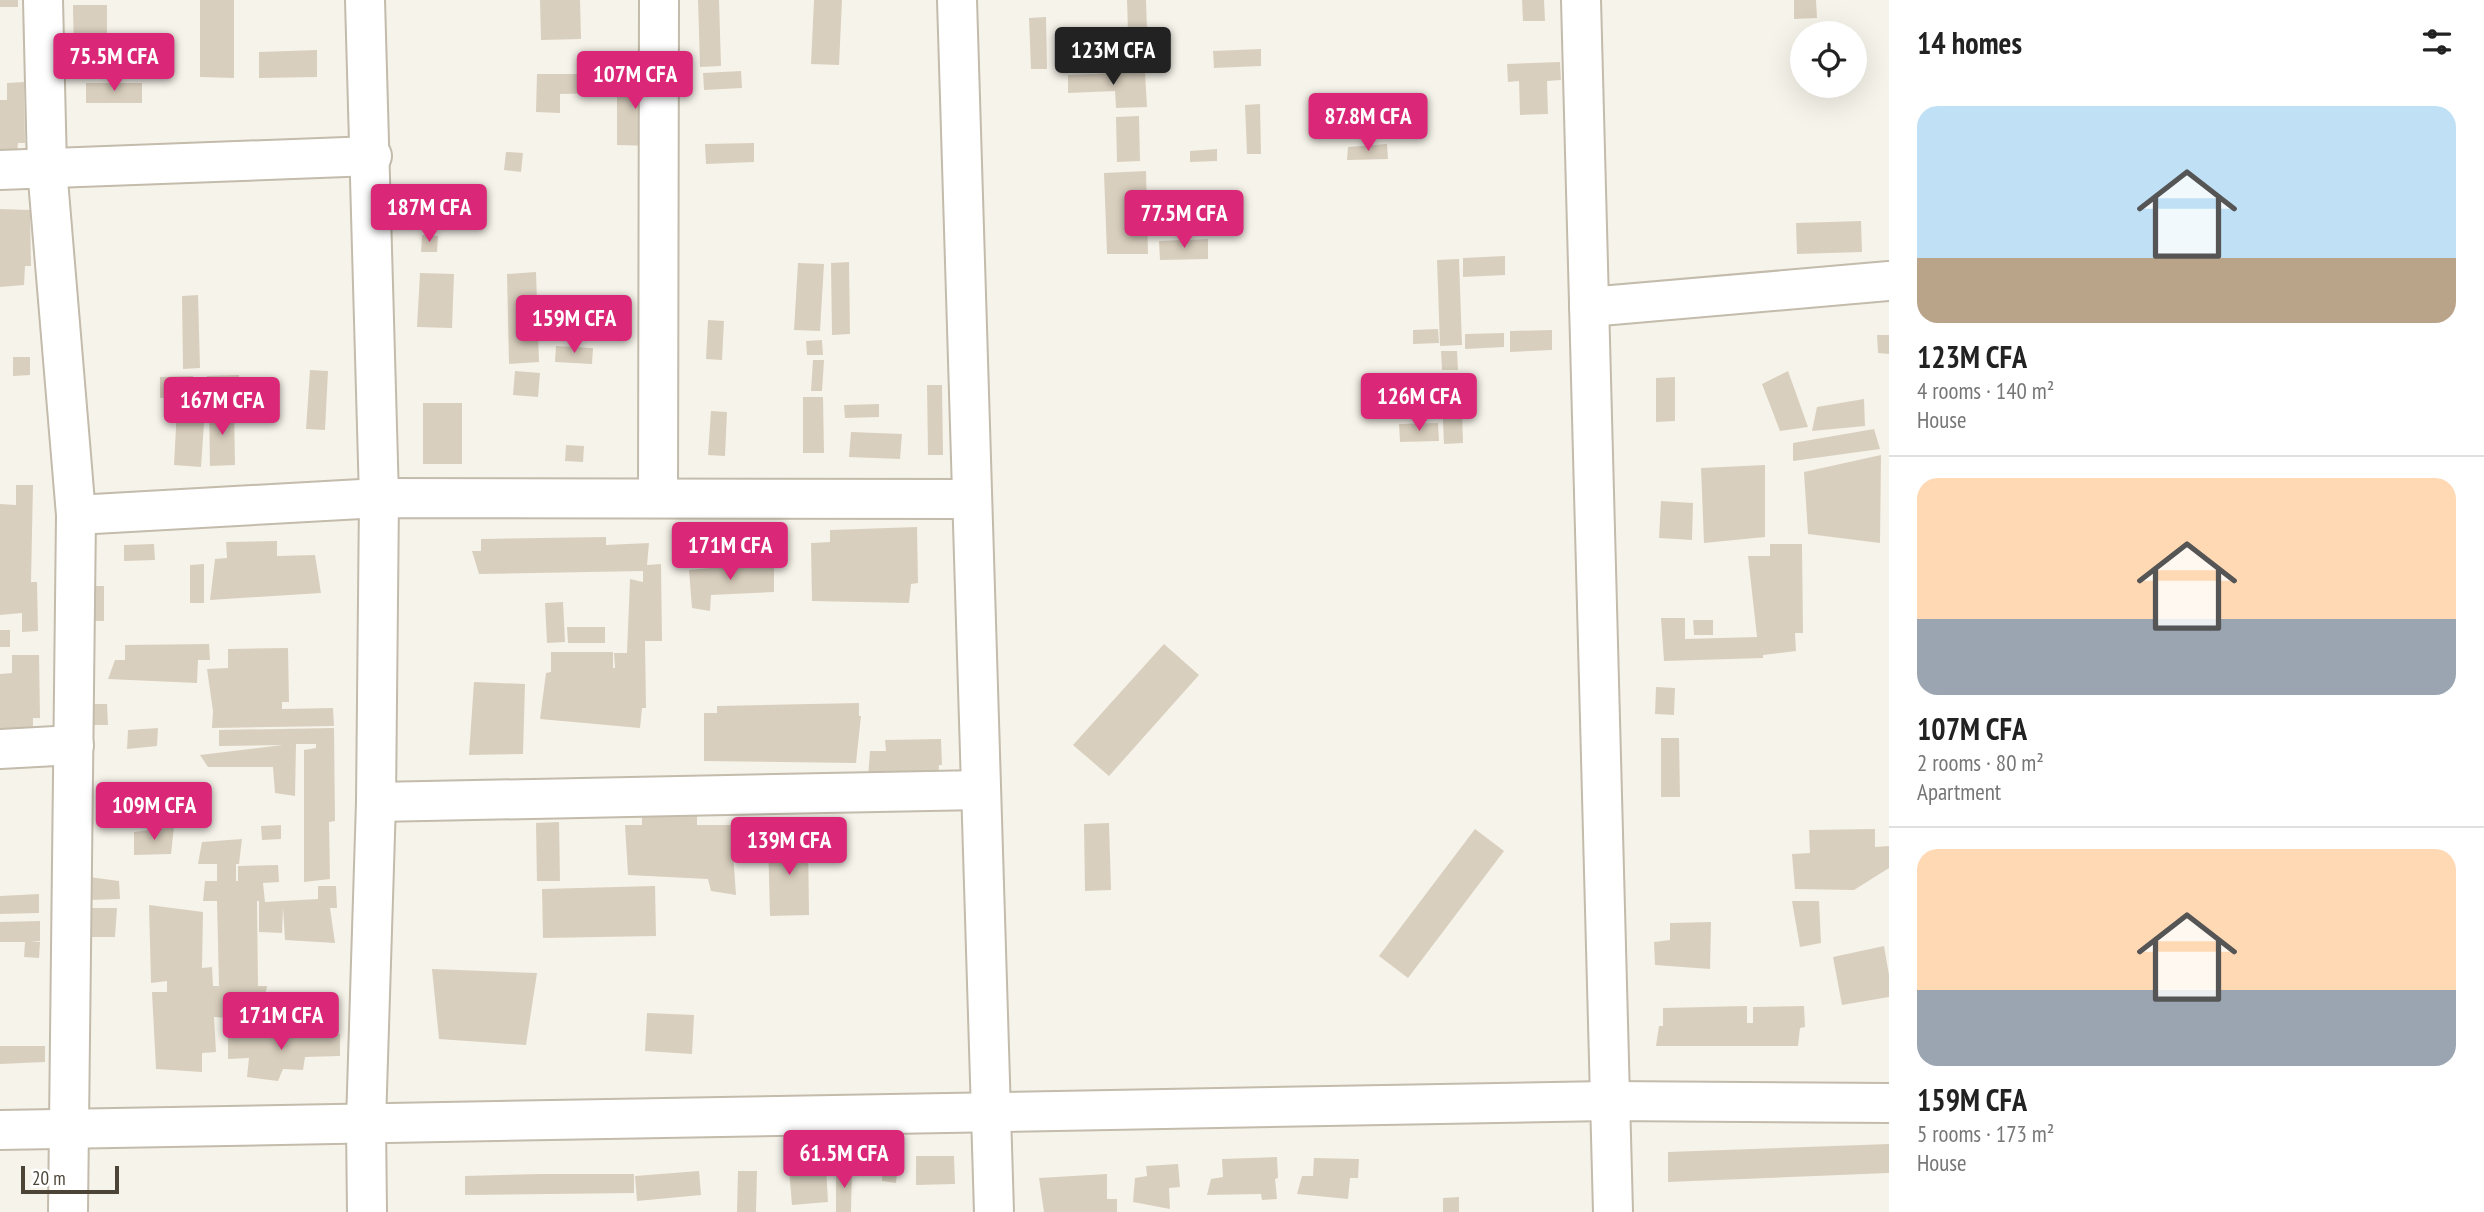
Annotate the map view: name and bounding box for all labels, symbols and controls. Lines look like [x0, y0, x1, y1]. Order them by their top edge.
map controls [1790, 21, 1867, 98]
button: locate [1790, 21, 1867, 98]
text: 14 homes [1917, 23, 2022, 62]
icon: filters [2418, 23, 2456, 61]
pin: 123M CFA [1041, 28, 1185, 87]
pin: 75.5M CFA [34, 34, 194, 93]
text: 123M CFA [1071, 35, 1155, 64]
text: 75.5M CFA [69, 41, 159, 70]
pin: 107M CFA [563, 52, 707, 111]
text: 107M CFA [593, 59, 677, 88]
pin: 87.8M CFA [1288, 94, 1448, 153]
text: 87.8M CFA [1325, 101, 1411, 130]
icon: home [2124, 151, 2250, 277]
pin: 187M CFA [357, 184, 501, 244]
pin: 77.5M CFA [1104, 190, 1264, 250]
text: 187M CFA [387, 192, 471, 221]
text: 77.5M CFA [1141, 198, 1227, 227]
pin: 159M CFA [502, 296, 646, 355]
text: 159M CFA [532, 303, 616, 332]
text: 123M CFA [1917, 337, 2027, 376]
pin: 126M CFA [1347, 374, 1491, 433]
text: 4 rooms · 140 m² [1917, 376, 2054, 405]
pin: 167M CFA [150, 378, 294, 437]
text: 126M CFA [1377, 381, 1461, 410]
text: 167M CFA [180, 385, 264, 414]
text: House [1917, 405, 1967, 434]
pin: 171M CFA [658, 522, 802, 582]
icon: home [2124, 523, 2250, 649]
text: 171M CFA [688, 530, 772, 559]
text: 107M CFA [1917, 709, 2027, 748]
text: 2 rooms · 80 m² [1917, 748, 2044, 777]
text: Apartment [1917, 777, 2001, 806]
pin: 109M CFA [82, 782, 226, 842]
text: 109M CFA [112, 790, 196, 819]
pin: 139M CFA [717, 818, 861, 877]
text: 139M CFA [747, 825, 831, 854]
icon: home [2124, 894, 2250, 1020]
pin: 171M CFA [209, 992, 353, 1052]
text: 171M CFA [239, 1000, 323, 1029]
text: 159M CFA [1917, 1080, 2027, 1119]
text: 5 rooms · 173 m² [1917, 1119, 2054, 1148]
pin: 61.5M CFA [764, 1130, 924, 1190]
text: 61.5M CFA [799, 1138, 889, 1167]
text: House [1917, 1148, 1967, 1177]
scale bar [21, 1163, 119, 1195]
text: 20 m [32, 1166, 66, 1190]

